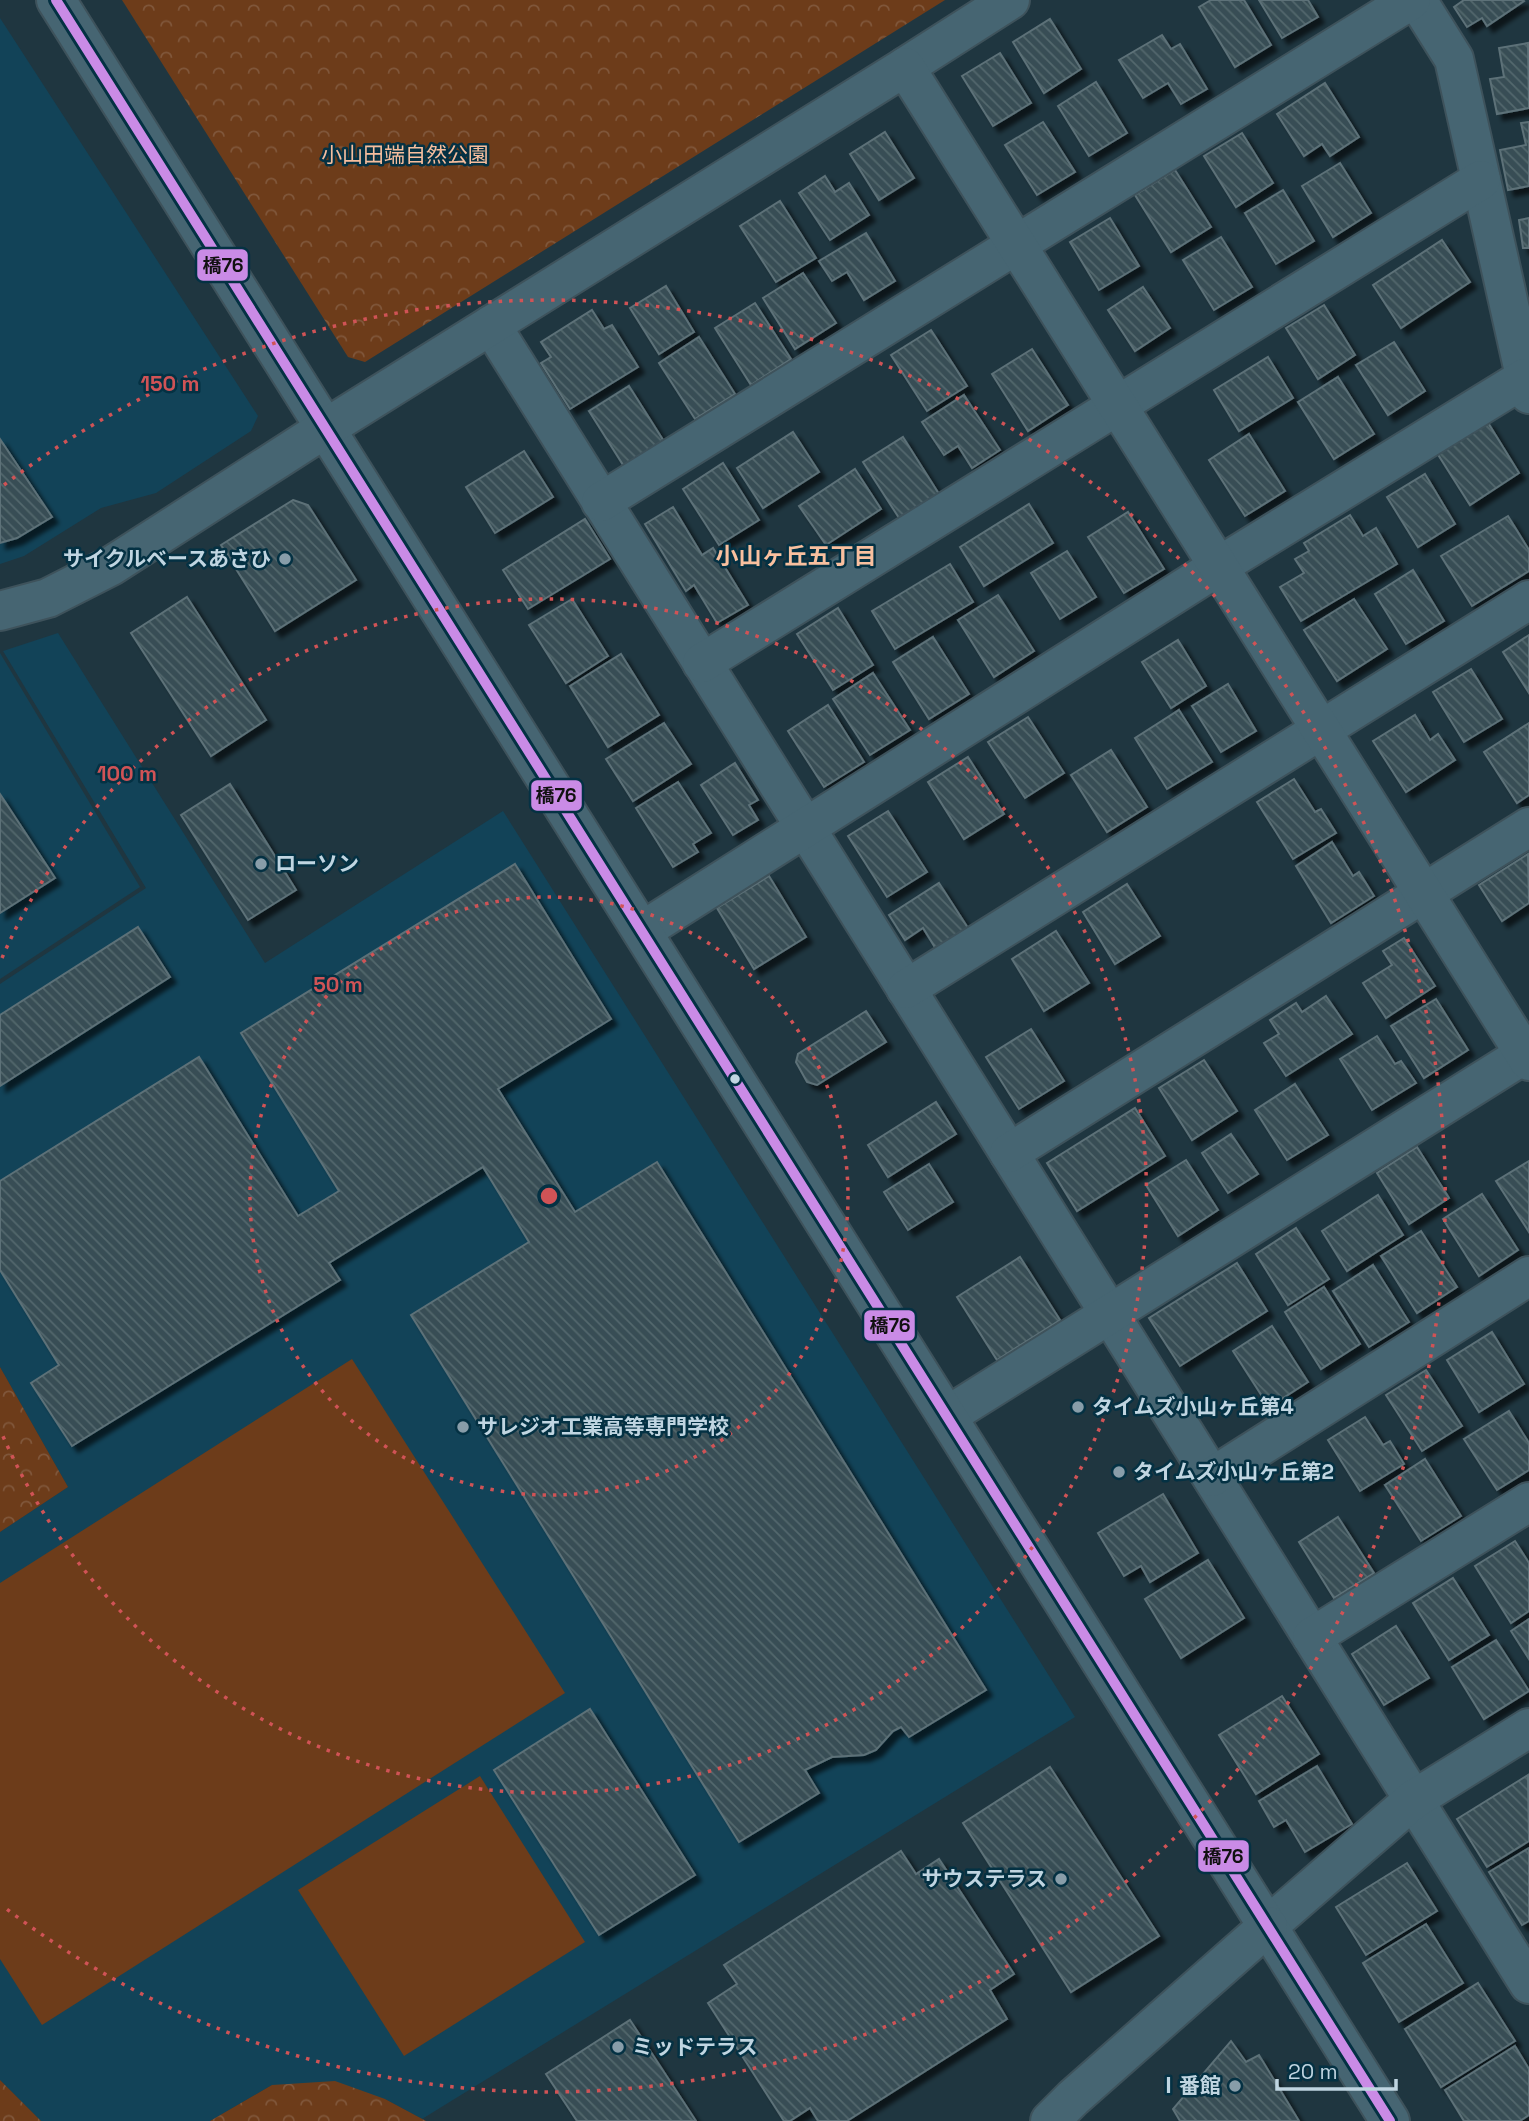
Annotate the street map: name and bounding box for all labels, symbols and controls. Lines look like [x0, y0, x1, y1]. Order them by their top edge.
park label: 小山田端自然公園 [321, 141, 489, 168]
line badge: 橋76 [196, 248, 249, 282]
text: 橋76 [202, 253, 244, 278]
text: 150 m [141, 370, 199, 397]
district label: 小山ヶ丘五丁目 [716, 541, 877, 571]
place label: サイクルベースあさひ [63, 545, 271, 572]
marker: サイクルベースあさひ [277, 551, 293, 567]
text: 100 m [97, 760, 157, 787]
line badge: 橋76 [530, 779, 583, 812]
text: 橋76 [535, 783, 577, 808]
place label: ローソン [275, 850, 359, 877]
marker: ローソン [253, 856, 269, 872]
text: 50 m [313, 971, 363, 998]
unlabelled marker [728, 1072, 742, 1086]
centre of rings [537, 1184, 561, 1208]
line badge: 橋76 [863, 1309, 916, 1342]
text: 橋76 [869, 1313, 911, 1338]
place label: タイムズ小山ヶ丘第4 [1092, 1393, 1294, 1420]
marker: タイムズ小山ヶ丘第4 [1070, 1399, 1086, 1415]
place label: サレジオ工業高等専門学校 [477, 1413, 729, 1440]
marker: サレジオ工業高等専門学校 [455, 1419, 471, 1435]
place label: タイムズ小山ヶ丘第2 [1133, 1458, 1334, 1485]
marker: タイムズ小山ヶ丘第2 [1111, 1464, 1127, 1480]
line badge: 橋76 [1197, 1839, 1250, 1873]
text: 橋76 [1202, 1844, 1244, 1869]
place label: サウステラス [921, 1865, 1047, 1892]
marker: サウステラス [1053, 1871, 1069, 1887]
place label: ミッドテラス [632, 2033, 758, 2060]
marker: ミッドテラス [610, 2039, 626, 2055]
scale bar [1277, 2048, 1396, 2092]
text: 20 m [1288, 2058, 1338, 2085]
place label: Ⅰ番館 [1158, 2072, 1221, 2099]
marker: Ⅰ番館 [1227, 2078, 1243, 2094]

